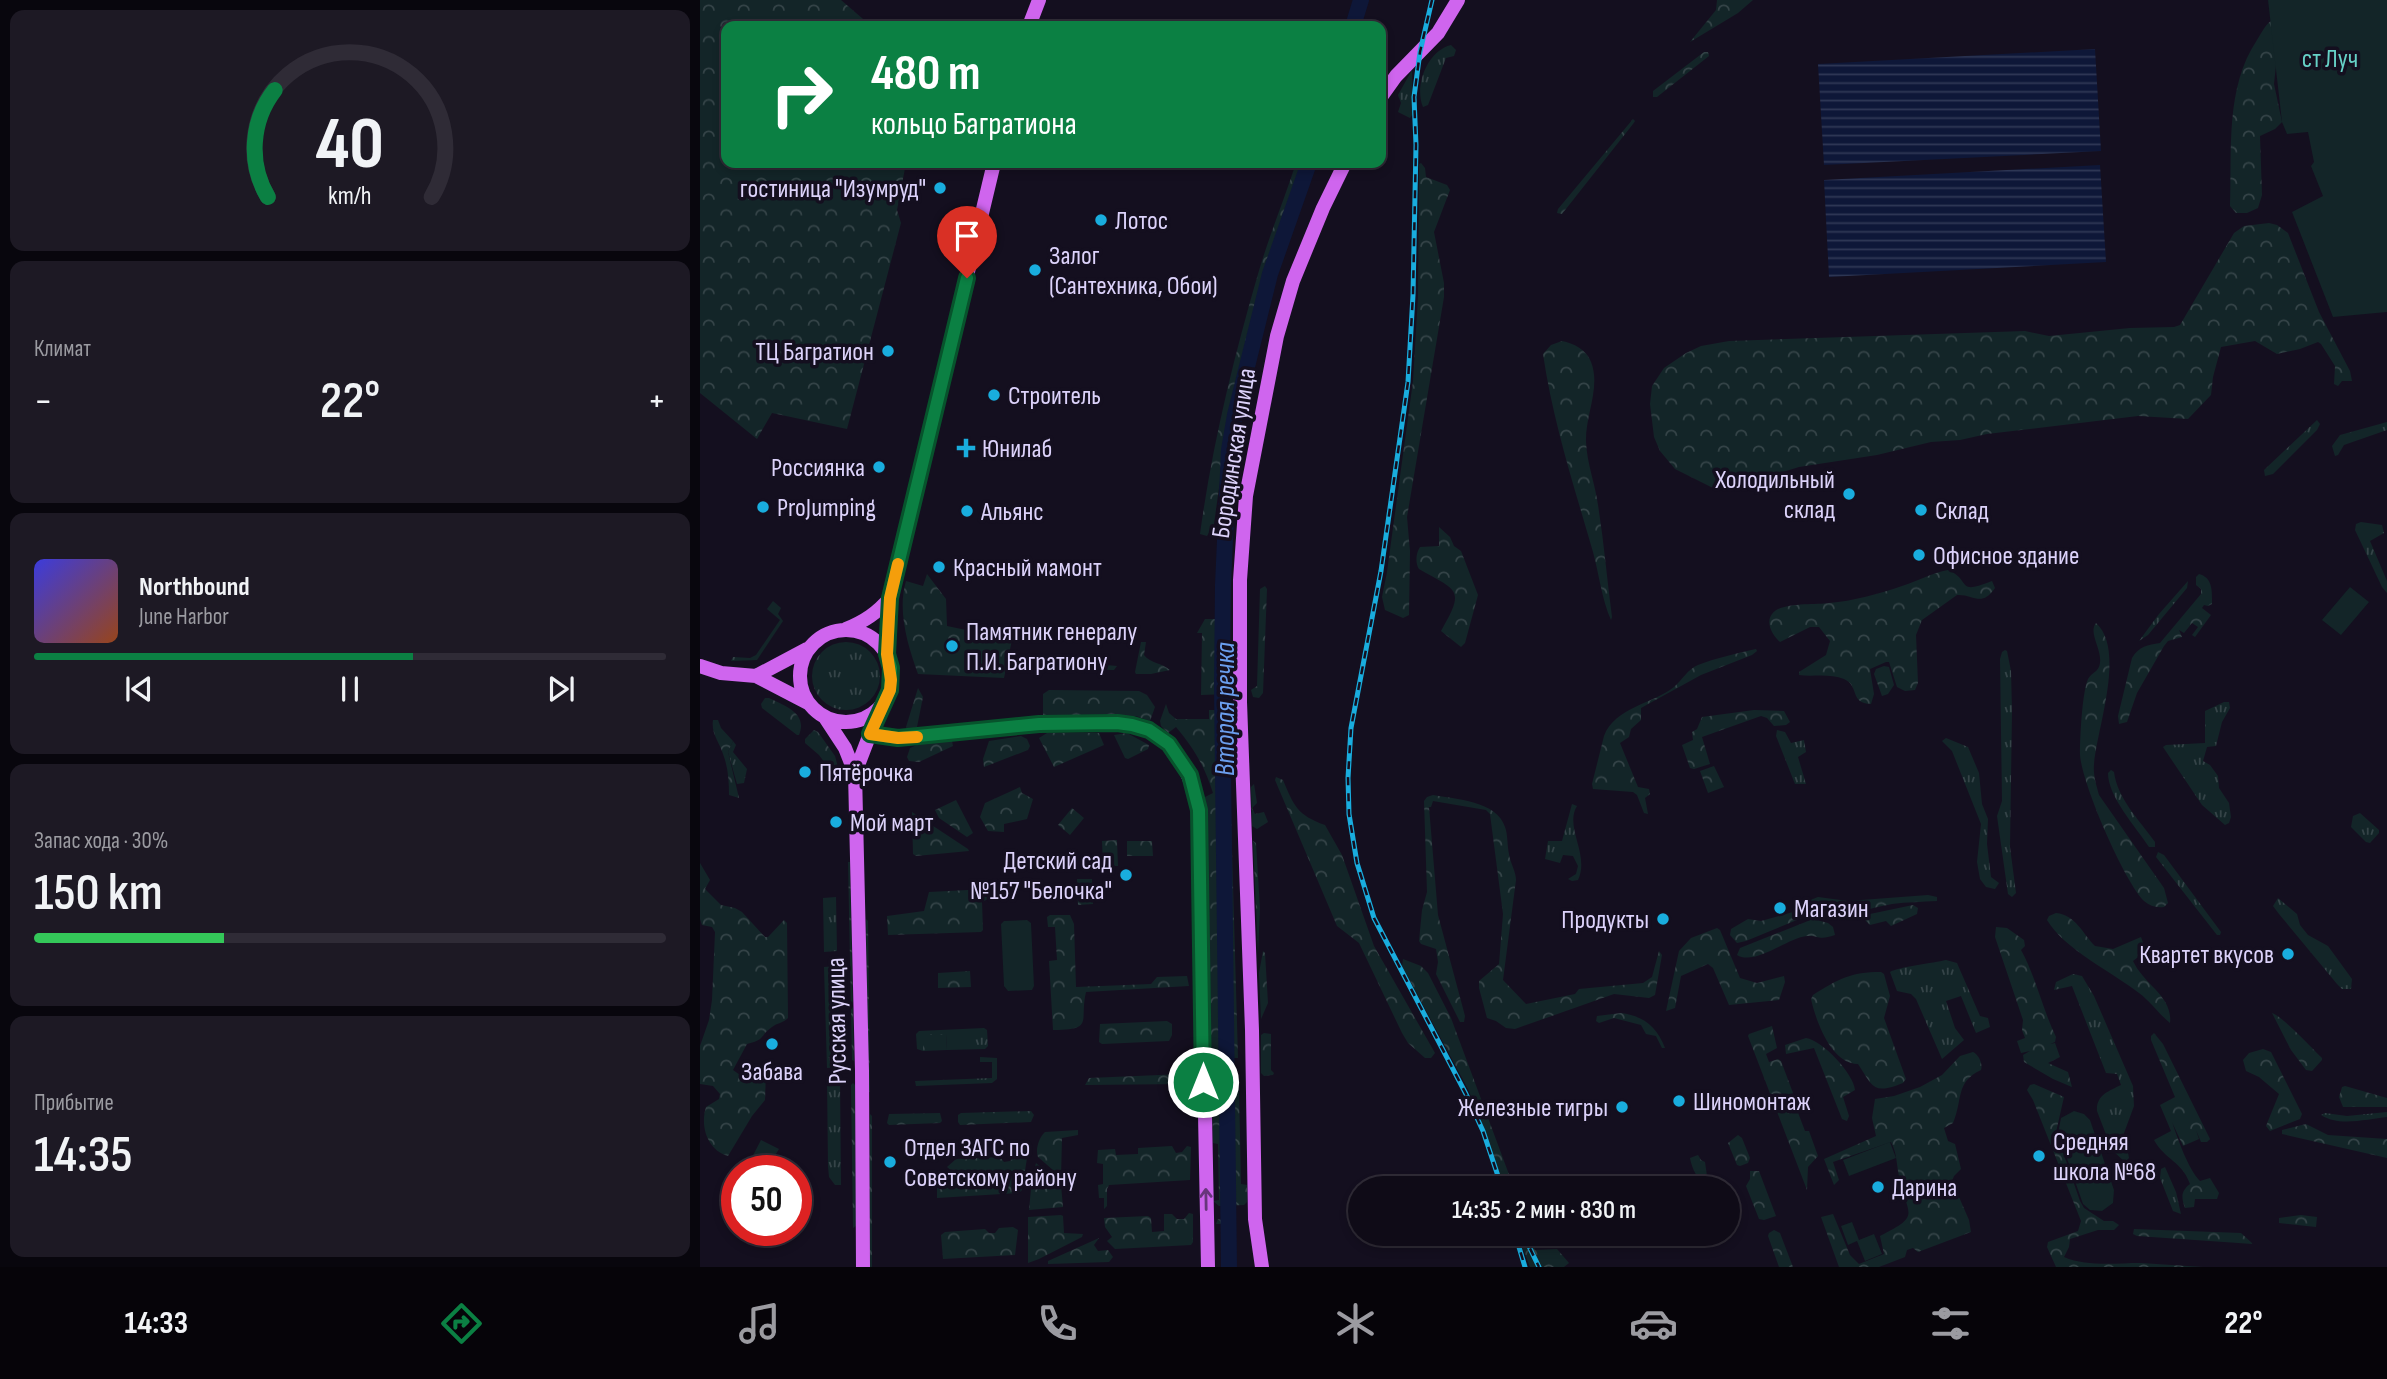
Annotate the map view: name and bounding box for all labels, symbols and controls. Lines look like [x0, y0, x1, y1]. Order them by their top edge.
park label: ст Луч [2302, 44, 2358, 75]
text: 480 m [871, 45, 980, 104]
icon: right [756, 49, 847, 140]
text: 40 [316, 101, 384, 189]
text: кольцо Багратиона [871, 105, 1077, 144]
place label: гостиница "Изумруд" [740, 174, 926, 205]
marker: гостиница "Изумруд" [932, 180, 948, 196]
text: km/h [328, 181, 372, 212]
pin [937, 206, 997, 278]
place label: Лотос [1115, 206, 1168, 237]
marker: Лотос [1093, 212, 1109, 228]
icon: arrive [948, 217, 986, 255]
place label: Залог (Сантехника, Обои) [1049, 241, 1218, 302]
marker: Залог (Сантехника, Обои) [1027, 262, 1043, 278]
text: Климат [34, 335, 91, 363]
place label: ТЦ Багратион [755, 337, 874, 368]
marker: ТЦ Багратион [880, 343, 896, 359]
street label: Бородинская улица [1206, 366, 1263, 540]
text: 22° [320, 370, 380, 433]
text: − [34, 379, 53, 424]
text: + [647, 379, 666, 424]
place label: Строитель [1008, 381, 1101, 412]
marker: Строитель [986, 387, 1002, 403]
place label: Юнилаб [982, 434, 1052, 465]
marker: Юнилаб [956, 438, 976, 458]
place label: Россиянка [771, 453, 865, 484]
marker: Россиянка [871, 459, 887, 475]
place label: Холодильный склад [1714, 465, 1835, 526]
marker: Холодильный склад [1841, 486, 1857, 502]
place label: ProJumping [777, 493, 876, 524]
place label: Склад [1935, 496, 1989, 527]
place label: Альянс [980, 497, 1044, 528]
marker: ProJumping [755, 499, 771, 515]
marker: Склад [1913, 502, 1929, 518]
marker: Альянс [959, 503, 975, 519]
place label: Офисное здание [1933, 541, 2079, 572]
marker: Офисное здание [1911, 547, 1927, 563]
place label: Красный мамонт [953, 553, 1102, 584]
marker: Красный мамонт [931, 559, 947, 575]
text: Northbound [139, 572, 250, 603]
text: June Harbor [139, 603, 229, 631]
place label: Памятник генералу П.И. Багратиону [966, 617, 1137, 678]
marker: Памятник генералу П.И. Багратиону [944, 638, 960, 654]
water label: Вторая речка [1209, 641, 1242, 776]
icon: previous [120, 670, 158, 708]
icon: pause [331, 670, 369, 708]
icon: next [542, 670, 580, 708]
place label: Пятёрочка [819, 758, 913, 789]
marker: Пятёрочка [797, 764, 813, 780]
place label: Мой март [850, 808, 934, 839]
marker: Мой март [828, 814, 844, 830]
text: Запас хода · 30% [34, 827, 168, 855]
place label: Детский сад №157 "Белочка" [970, 846, 1112, 907]
text: 150 km [34, 862, 163, 925]
marker: Детский сад №157 "Белочка" [1118, 867, 1134, 883]
place label: Магазин [1794, 894, 1869, 925]
marker: Магазин [1772, 900, 1788, 916]
place label: Продукты [1561, 905, 1649, 936]
marker: Продукты [1655, 911, 1671, 927]
place label: Квартет вкусов [2139, 940, 2274, 971]
marker: Квартет вкусов [2280, 946, 2296, 962]
street label: Русская улица [821, 957, 854, 1085]
marker: Забава [764, 1036, 780, 1052]
position arrow [1166, 1045, 1240, 1119]
place label: Забава [741, 1057, 803, 1088]
place label: Шиномонтаж [1693, 1087, 1810, 1118]
text: Прибытие [34, 1089, 114, 1117]
place label: Железные тигры [1458, 1093, 1608, 1124]
marker: Шиномонтаж [1671, 1093, 1687, 1109]
marker: Железные тигры [1614, 1099, 1630, 1115]
text: 14:35 [34, 1124, 132, 1187]
place label: Средняя школа №68 [2053, 1127, 2156, 1188]
place label: Отдел ЗАГС по Советскому району [904, 1133, 1077, 1194]
marker: Средняя школа №68 [2031, 1148, 2047, 1164]
marker: Отдел ЗАГС по Советскому району [882, 1154, 898, 1170]
speed limit sign: 50 [721, 1155, 812, 1246]
place label: Дарина [1892, 1173, 1957, 1204]
marker: Дарина [1870, 1179, 1886, 1195]
one-way arrow [1199, 1188, 1213, 1211]
text: 14:35 · 2 мин · 830 m [1452, 1195, 1636, 1226]
icon: directions [437, 1299, 486, 1348]
icon: music [735, 1299, 784, 1348]
icon: phone [1033, 1299, 1082, 1348]
icon: climate [1331, 1299, 1380, 1348]
icon: car [1629, 1299, 1678, 1348]
icon: filters [1926, 1299, 1975, 1348]
text: 14:33 [124, 1304, 188, 1343]
text: 22° [2224, 1304, 2262, 1343]

